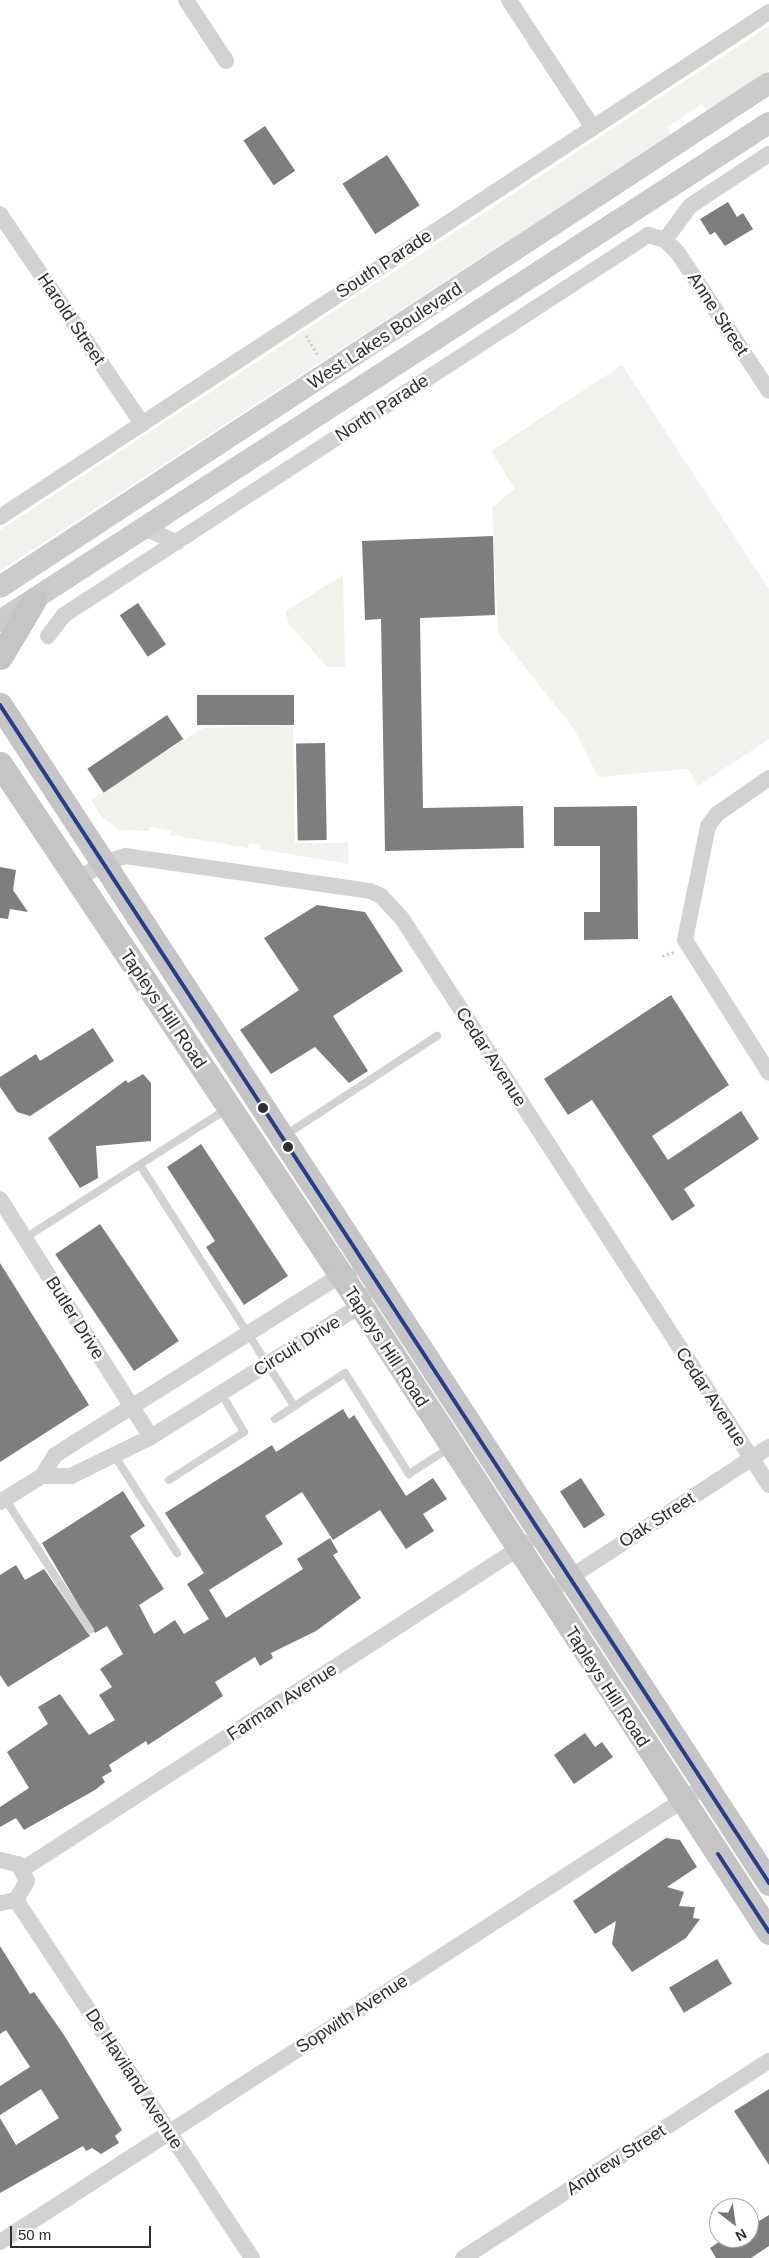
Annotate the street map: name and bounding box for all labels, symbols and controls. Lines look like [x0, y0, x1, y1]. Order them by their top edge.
street label: South Parade [332, 225, 436, 303]
street label: Anne Street [683, 268, 753, 360]
street label: Harold Street [32, 269, 110, 369]
street label: West Lakes Boulevard [304, 278, 466, 394]
street label: North Parade [331, 370, 433, 446]
street label: Tapleys Hill Road [115, 945, 211, 1073]
street label: Cedar Avenue [451, 1003, 531, 1111]
unlabelled marker [258, 1103, 268, 1113]
unlabelled marker [283, 1142, 293, 1152]
street label: Butler Drive [41, 1272, 109, 1364]
street label: Tapleys Hill Road [339, 1283, 433, 1411]
street label: Circuit Drive [250, 1311, 344, 1381]
street label: Cedar Avenue [671, 1343, 751, 1451]
street label: Oak Street [615, 1488, 699, 1552]
street label: Tapleys Hill Road [560, 1623, 654, 1751]
street label: Farman Avenue [223, 1658, 341, 1746]
street label: Sopwith Avenue [292, 1970, 412, 2058]
street label: De Haviland Avenue [80, 2004, 188, 2154]
street label: Andrew Street [562, 2120, 670, 2200]
north arrow [709, 2198, 759, 2248]
scale bar [12, 2216, 154, 2248]
text: 50 m [18, 2226, 51, 2243]
text: N [733, 2226, 749, 2245]

